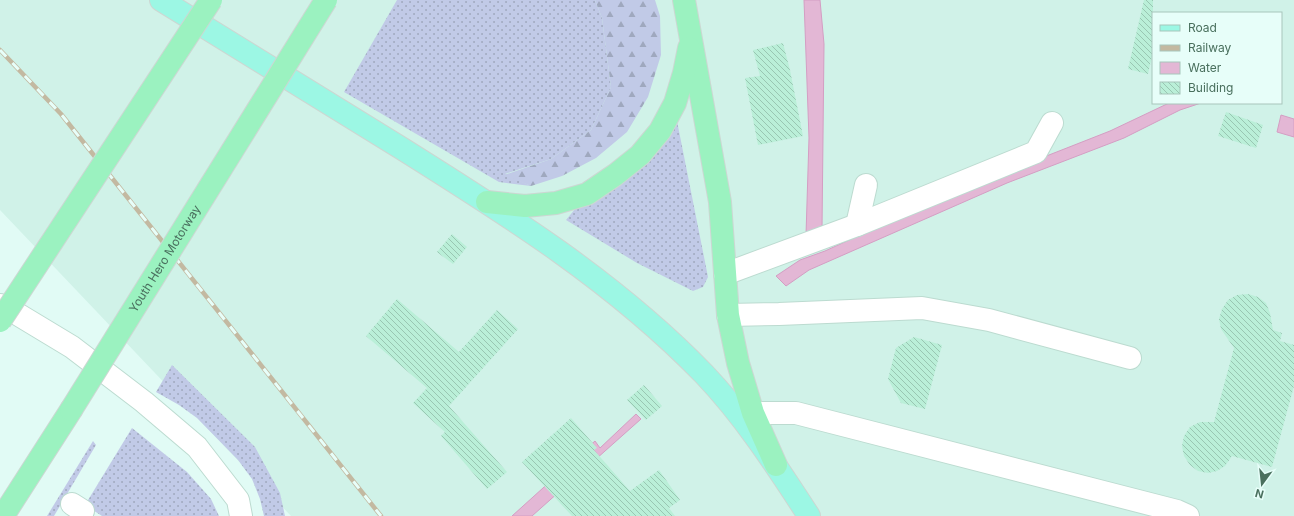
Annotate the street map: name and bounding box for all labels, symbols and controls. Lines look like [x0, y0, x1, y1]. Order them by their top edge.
legend [1152, 12, 1282, 104]
text: Road [1188, 20, 1217, 35]
text: Railway [1188, 40, 1232, 55]
text: Water [1188, 60, 1222, 75]
text: Building [1188, 80, 1233, 95]
street label: Youth Hero Motorway [126, 202, 204, 315]
north arrow [1242, 464, 1282, 504]
text: N [1254, 486, 1265, 502]

